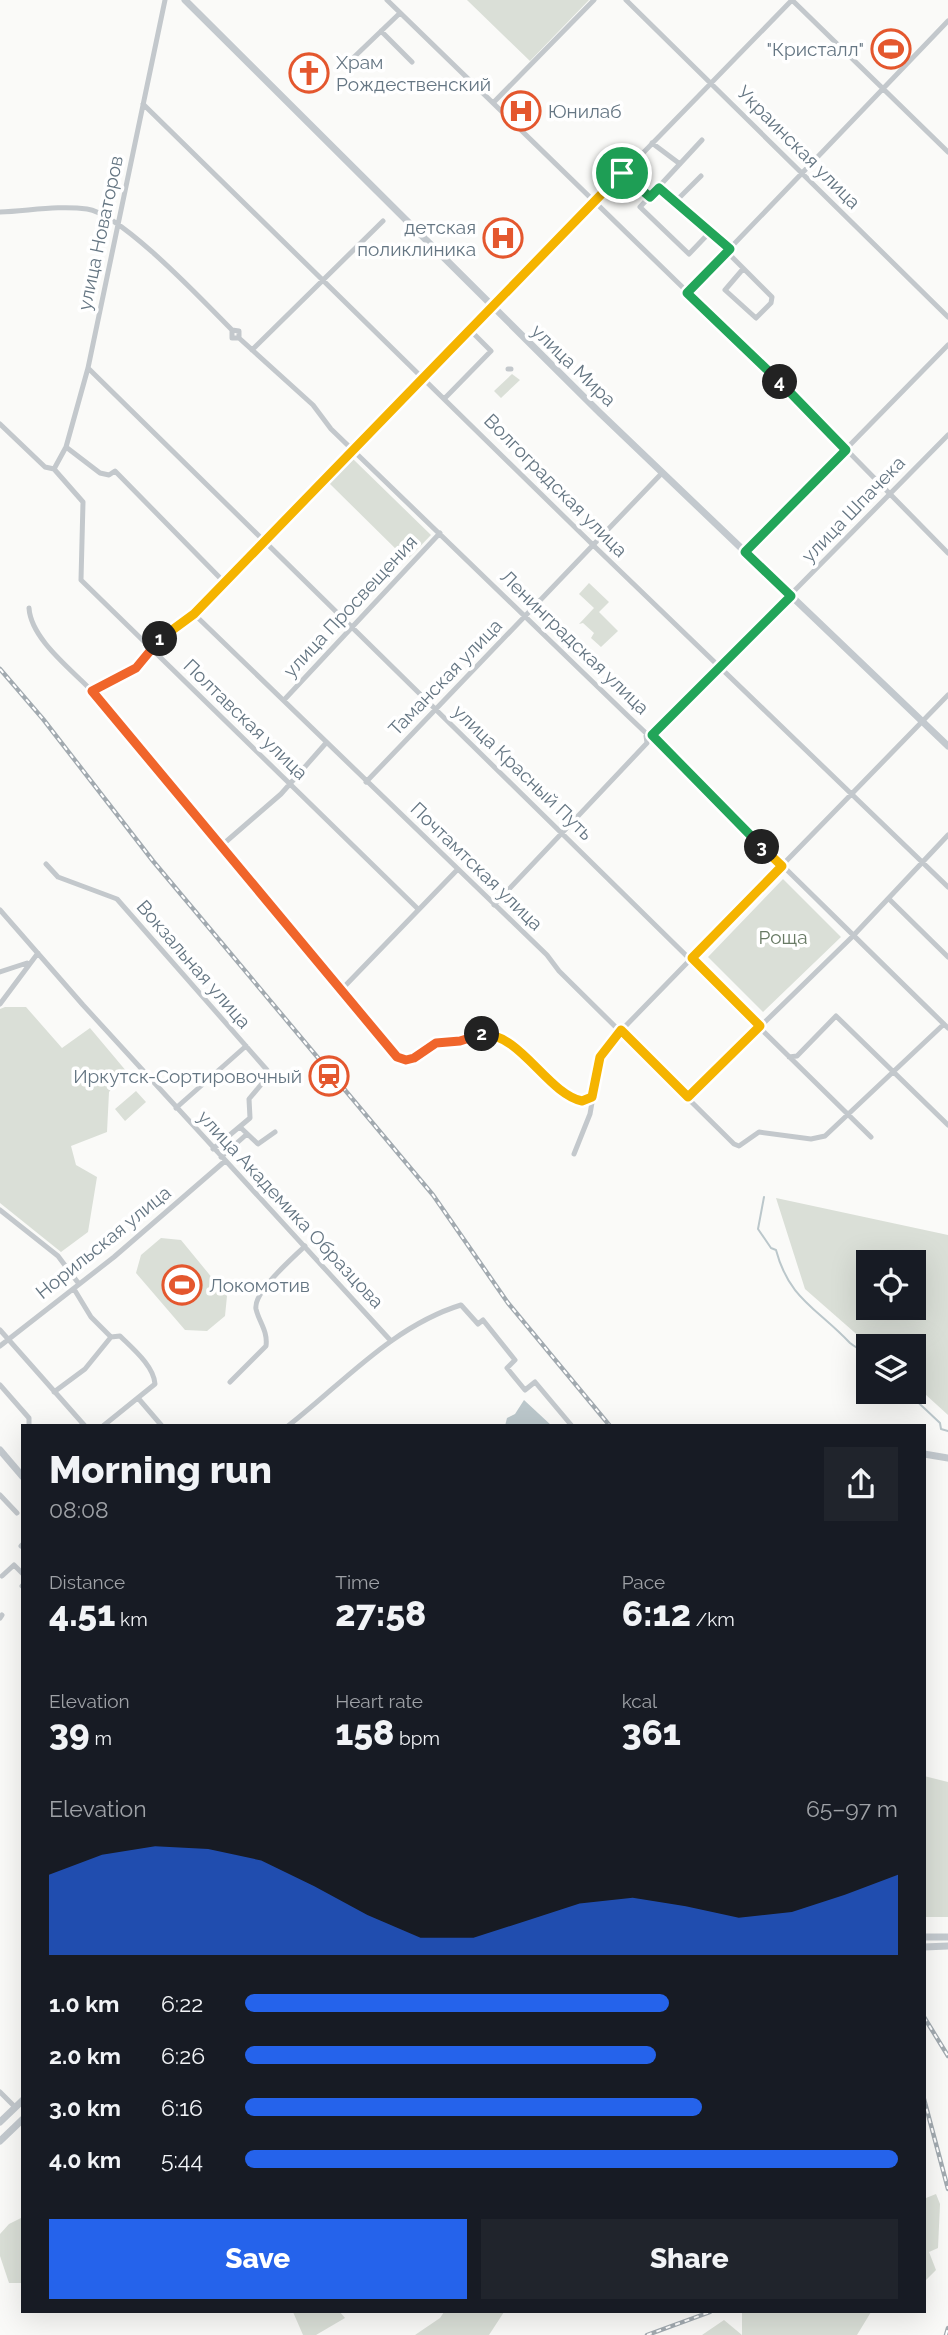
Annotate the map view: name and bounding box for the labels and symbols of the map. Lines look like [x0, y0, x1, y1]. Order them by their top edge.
sports icon: "Кристалл" [870, 28, 912, 70]
place label: "Кристалл" [766, 38, 864, 60]
place label: Храм Рождественский [336, 51, 491, 95]
church icon: Храм Рождественский [288, 52, 330, 94]
street label: Украинская улица [733, 81, 865, 213]
hospital icon: Юнилаб [500, 90, 542, 132]
place label: Юнилаб [548, 100, 622, 122]
pin [592, 143, 652, 203]
street label: улица Новаторов [73, 154, 127, 312]
place label: детская поликлиника [357, 216, 476, 260]
hospital icon: детская поликлиника [482, 217, 524, 259]
street label: улица Мира [527, 319, 621, 411]
pin: 4 [762, 364, 798, 400]
street label: Волгоградская улица [480, 409, 632, 561]
street label: улица Шпачека [797, 451, 909, 567]
street label: улица Просвещения [279, 531, 421, 681]
street label: Ленинградская улица [496, 565, 654, 719]
street label: Таманская улица [384, 614, 506, 740]
pin: 1 [142, 622, 178, 656]
street label: Полтавская улица [179, 654, 313, 784]
street label: улица Красный Путь [449, 700, 597, 844]
street label: Почтамтская улица [406, 797, 548, 935]
pin: 3 [744, 830, 780, 864]
street label: Вокзальная улица [132, 896, 256, 1032]
park label: Роща [758, 926, 808, 948]
pin: 2 [464, 1016, 500, 1052]
station icon: Иркутск-Сортировочный [308, 1055, 350, 1097]
place label: Иркутск-Сортировочный [73, 1065, 302, 1087]
street label: улица Академика Образцова [193, 1106, 389, 1312]
street label: Норильская улица [31, 1181, 175, 1303]
sports icon: Локомотив [161, 1264, 203, 1306]
place label: Локомотив [209, 1274, 310, 1296]

